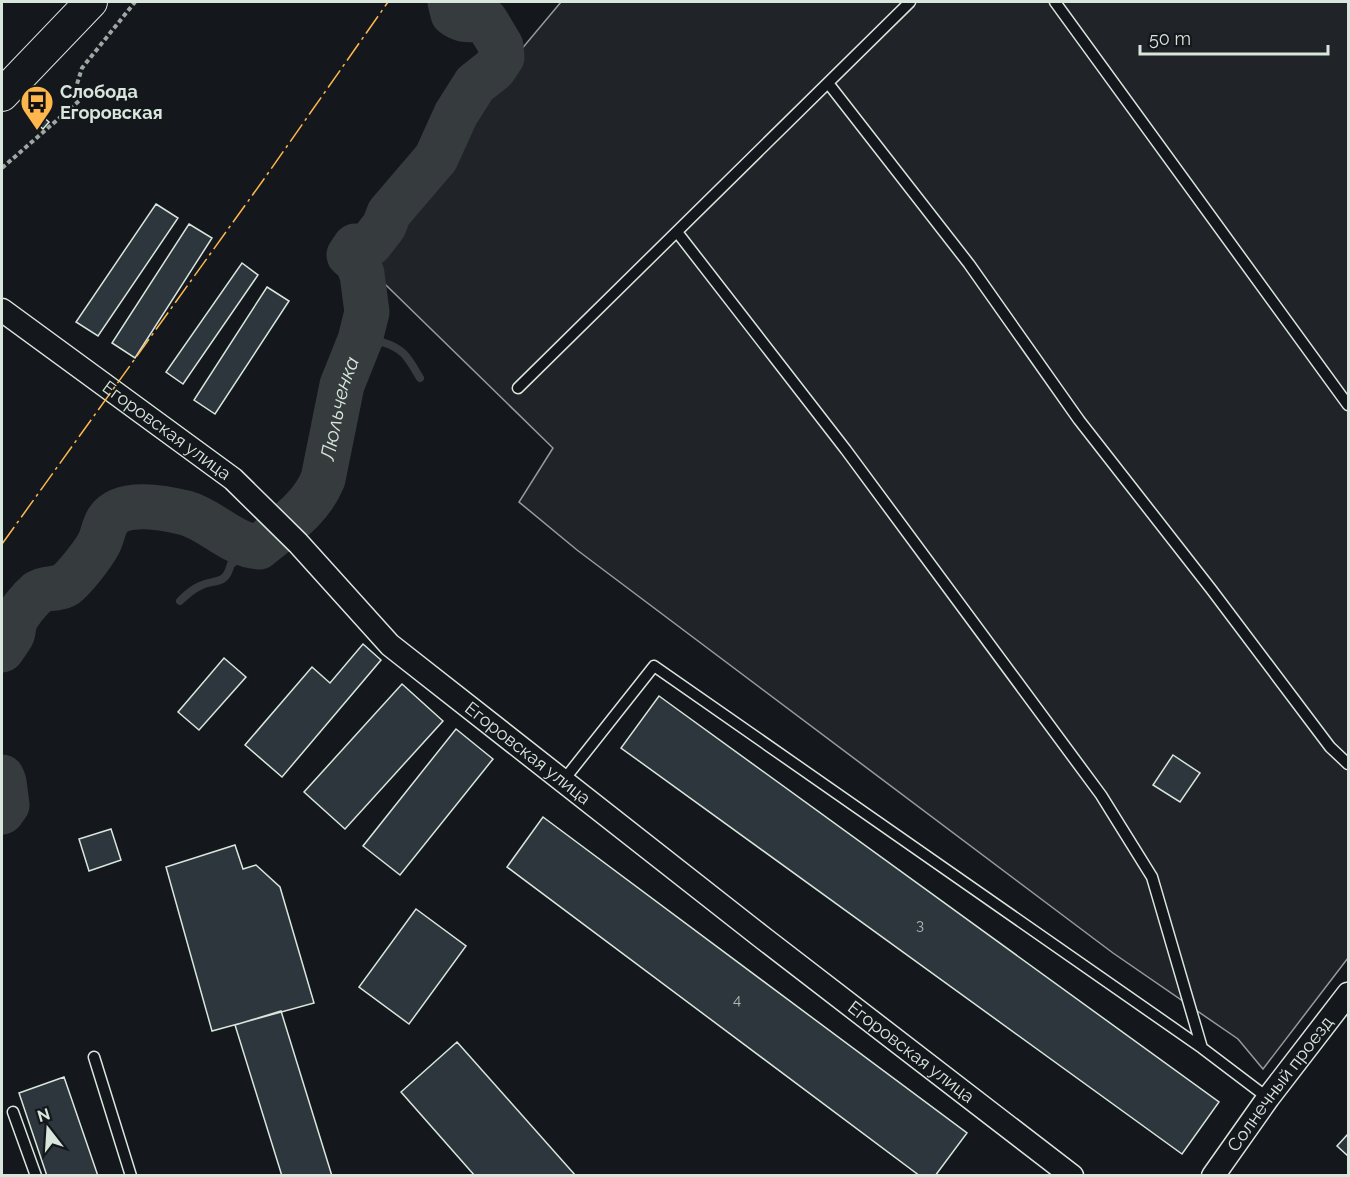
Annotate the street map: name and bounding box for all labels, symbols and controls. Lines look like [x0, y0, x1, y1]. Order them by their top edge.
scale bar [1140, 18, 1328, 56]
text: 50 m [1149, 28, 1191, 49]
place label: Слобода Егоровская [60, 81, 163, 123]
bus stop icon: Слобода Егоровская [19, 84, 55, 131]
water label: Люльченка [315, 353, 364, 464]
street label: Егоровская улица [99, 376, 235, 484]
street label: Егоровская улица [461, 697, 595, 809]
house number: 3 [916, 916, 924, 934]
house number: 4 [733, 991, 741, 1009]
street label: Егоровская улица [844, 996, 979, 1107]
street label: Солнечный проезд [1223, 1012, 1337, 1155]
north arrow [18, 1099, 78, 1159]
text: N [35, 1104, 52, 1126]

